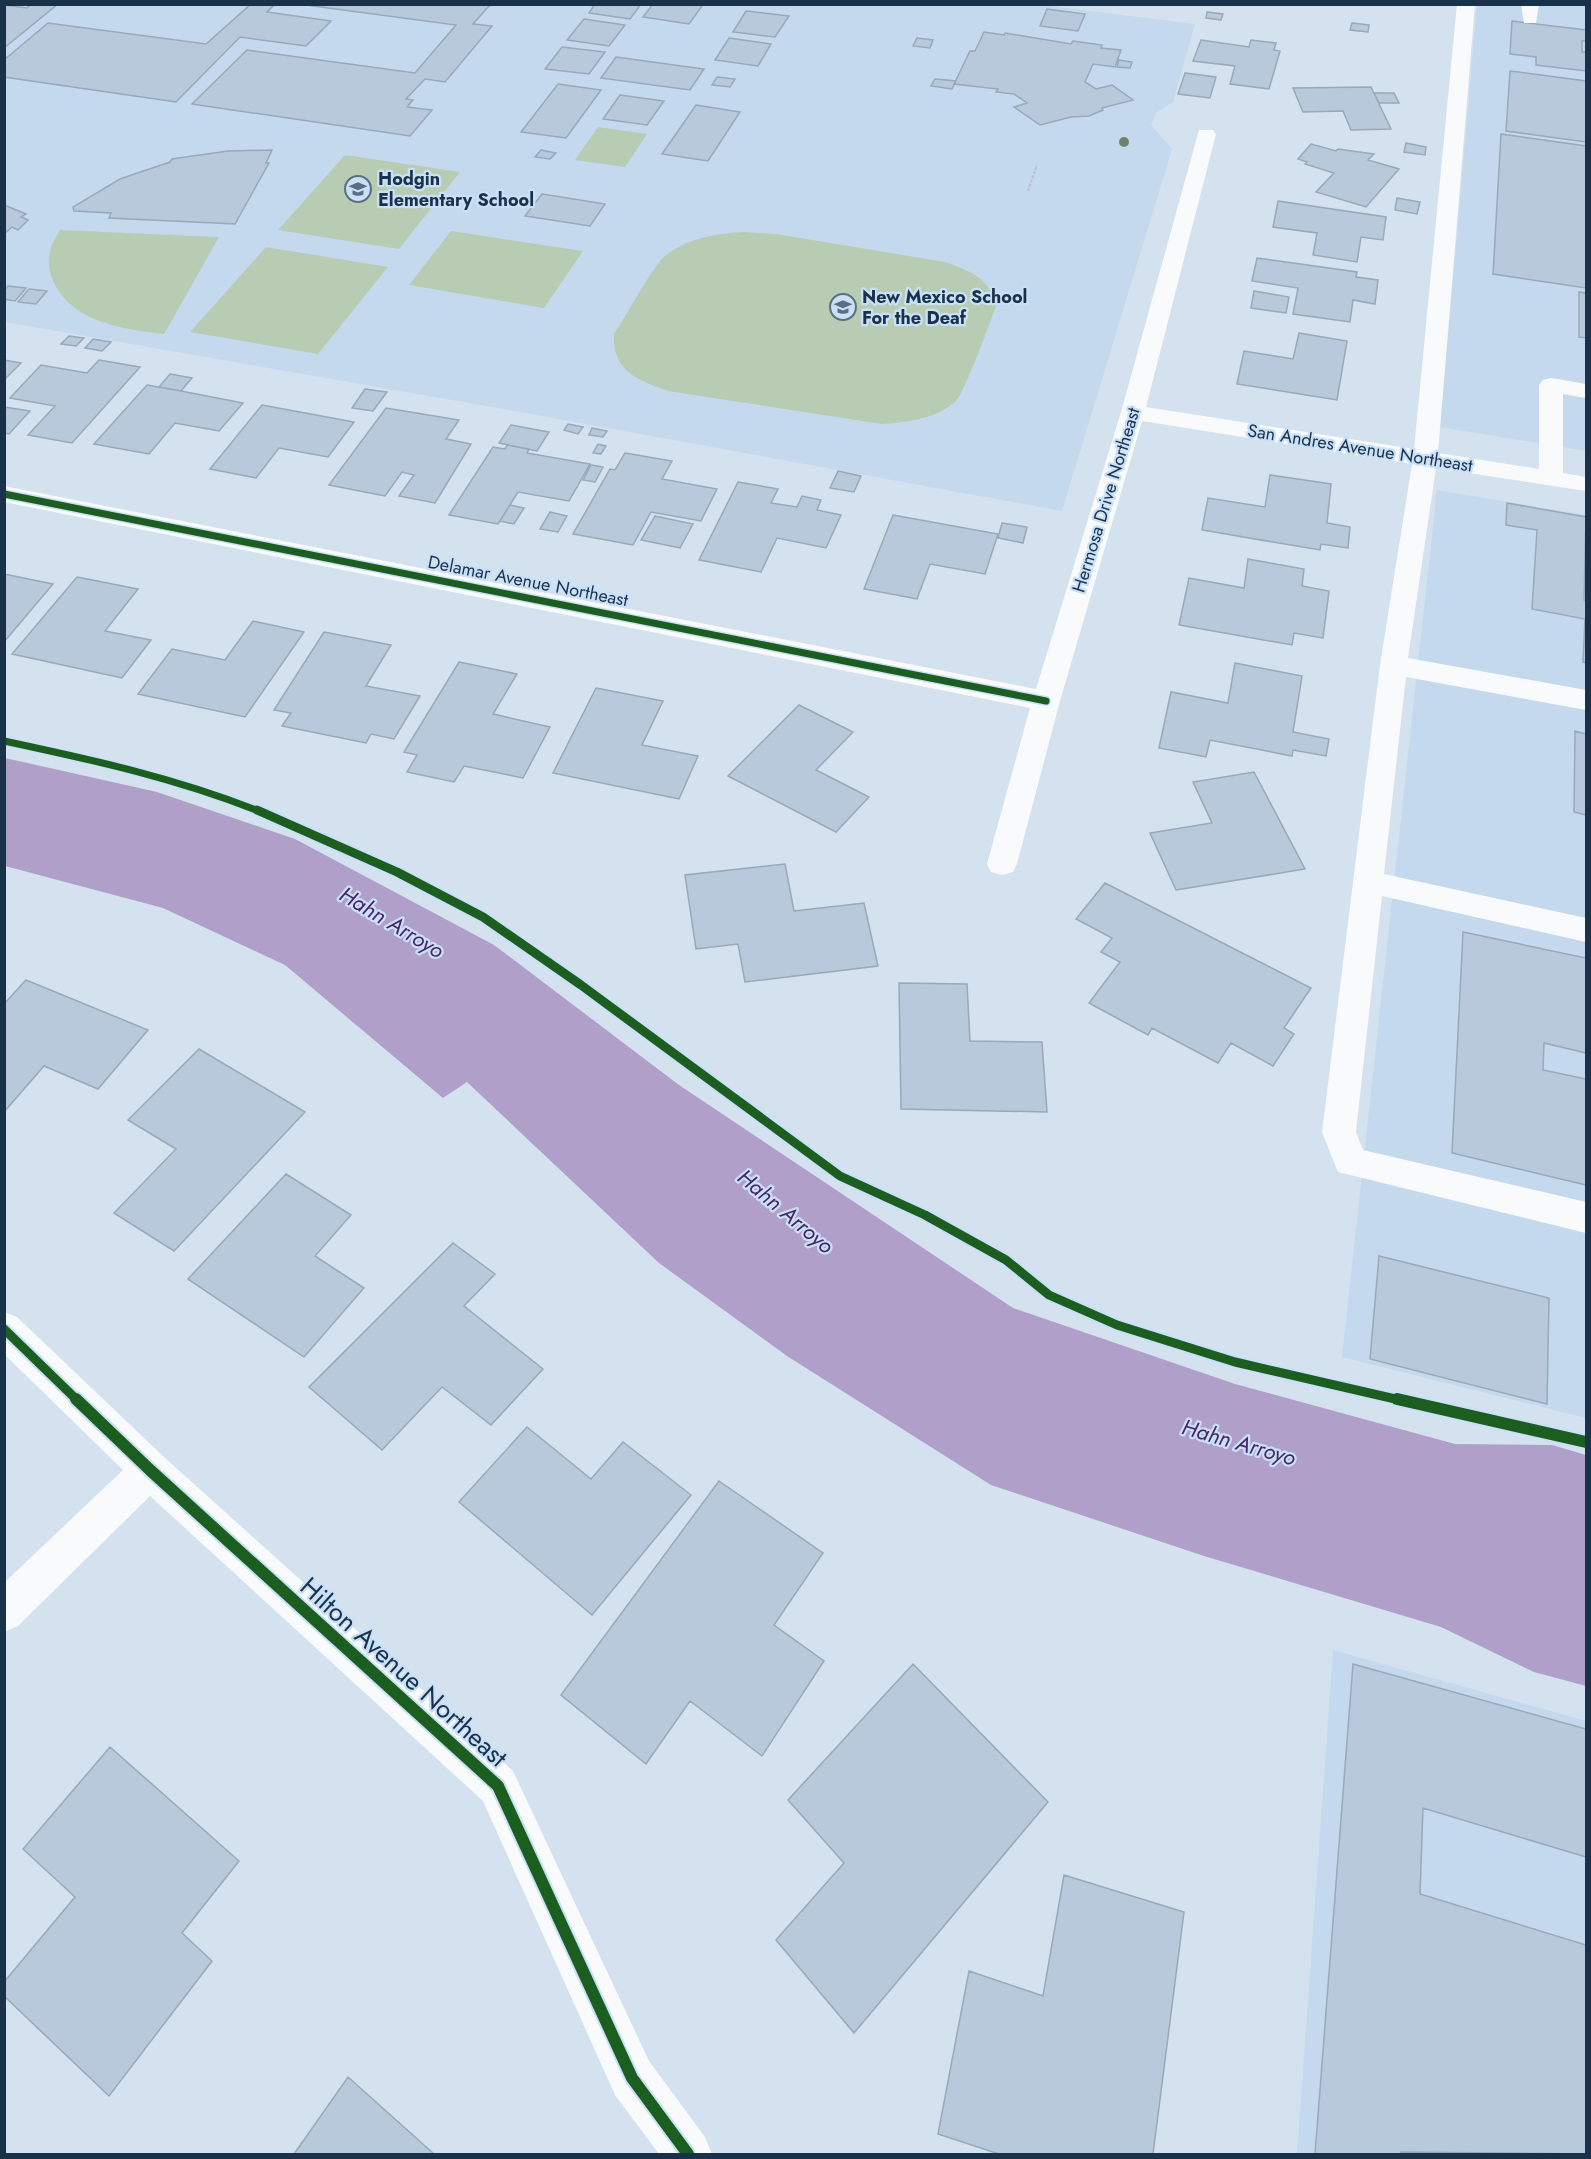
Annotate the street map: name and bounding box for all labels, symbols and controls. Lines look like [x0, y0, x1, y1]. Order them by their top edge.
place label: Hodgin Elementary School [378, 166, 534, 213]
school or university icon: Hodgin Elementary School [343, 174, 373, 204]
place label: New Mexico School For the Deaf [862, 284, 1027, 331]
school or university icon: New Mexico School For the Deaf [828, 292, 858, 322]
street label: Hermosa Drive Northeast [1065, 404, 1147, 596]
street label: San Andres Avenue Northeast [1246, 417, 1475, 479]
street label: Delamar Avenue Northeast [426, 549, 631, 613]
water label: Hahn Arroyo [334, 878, 451, 966]
water label: Hahn Arroyo [731, 1161, 841, 1261]
water label: Hahn Arroyo [1178, 1411, 1300, 1474]
street label: Hilton Avenue Northeast [292, 1568, 517, 1776]

